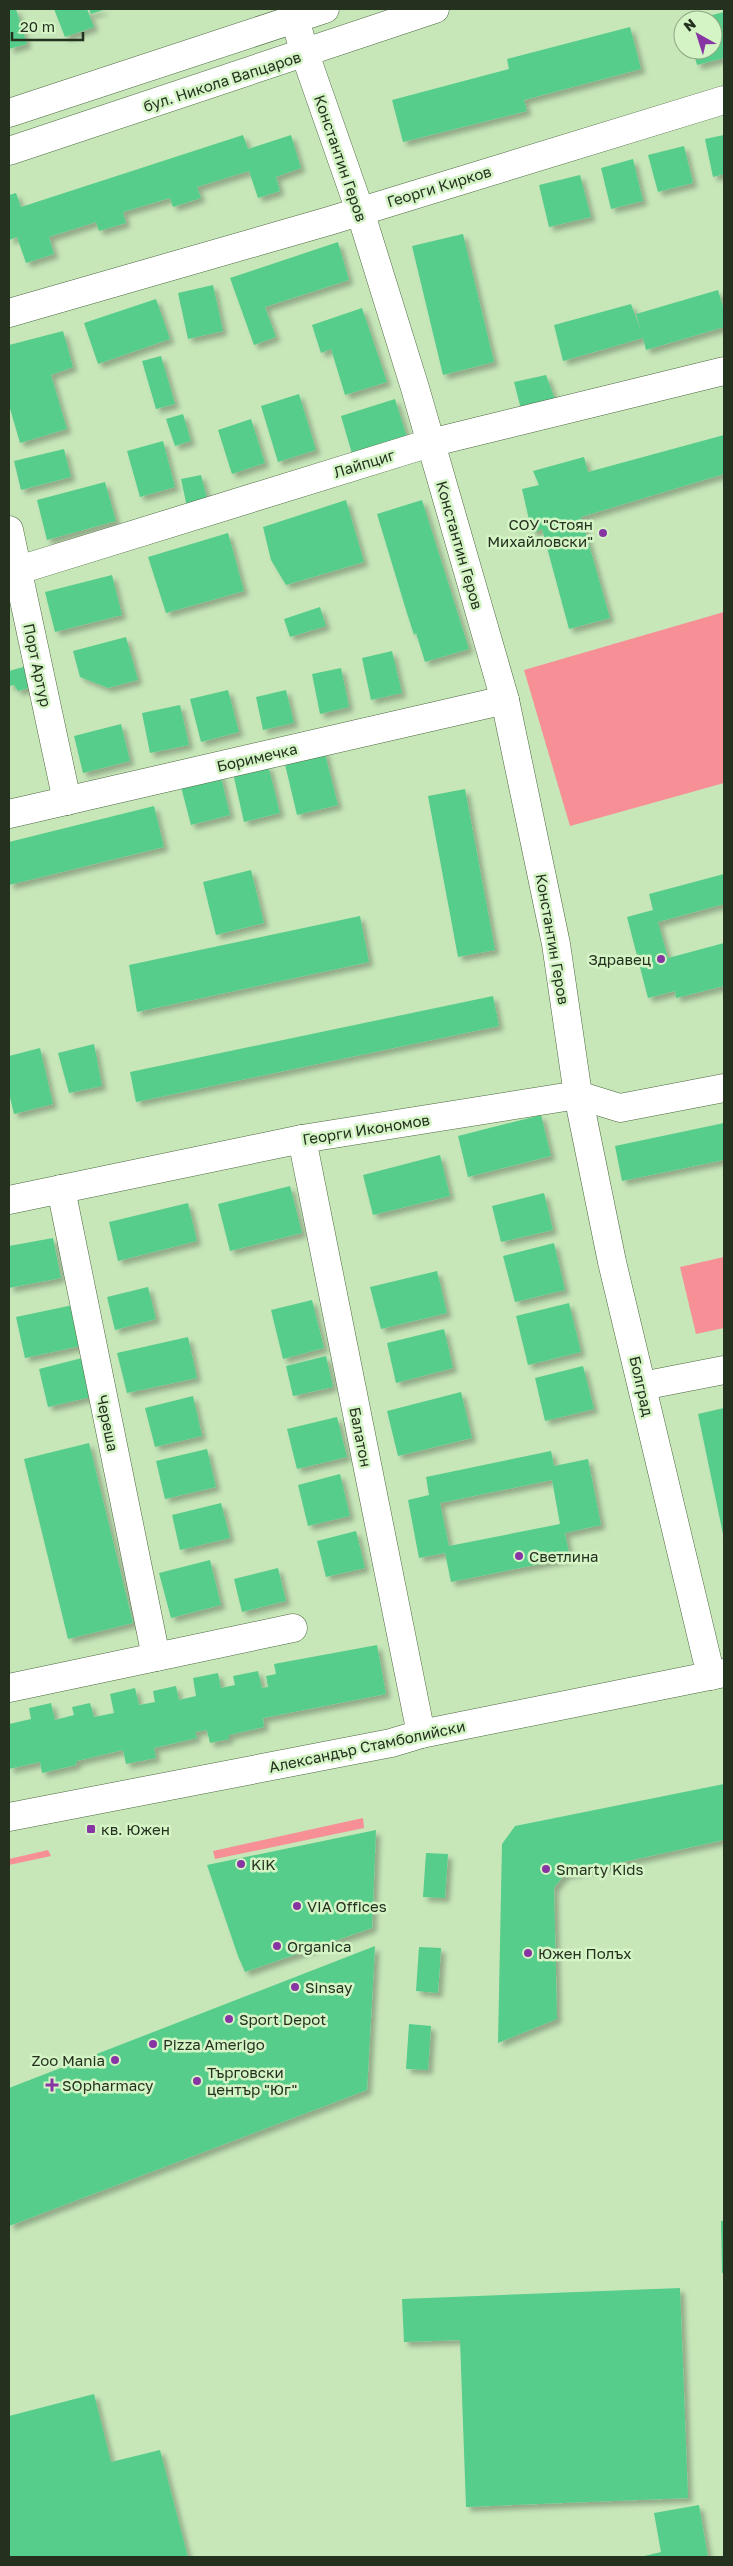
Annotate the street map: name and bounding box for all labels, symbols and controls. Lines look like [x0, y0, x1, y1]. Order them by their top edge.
scale bar [12, 10, 84, 42]
north arrow [673, 10, 723, 60]
text: N [680, 15, 699, 34]
text: 20 m [20, 17, 55, 35]
street label: бул. Никола Вапцаров [141, 47, 303, 115]
street label: Константин Геров [311, 92, 371, 224]
street label: Георги Кирков [385, 162, 493, 210]
street label: Лайпциг [331, 445, 397, 481]
street label: Константин Геров [433, 479, 487, 611]
place label: СОУ "Стоян Михайловски" [487, 515, 593, 550]
marker: СОУ "Стоян Михайловски" [597, 527, 609, 539]
street label: Порт Артур [20, 622, 56, 708]
street label: Боримечка [215, 739, 299, 775]
street label: Константин Геров [533, 872, 573, 1006]
place label: Здравец [588, 950, 651, 968]
marker: Здравец [655, 953, 667, 965]
street label: Георги Икономов [301, 1110, 431, 1148]
street label: Болград [626, 1354, 658, 1418]
street label: Череша [93, 1393, 123, 1453]
street label: Балатон [346, 1405, 376, 1469]
place label: Светлина [529, 1547, 599, 1565]
marker: Светлина [513, 1550, 525, 1562]
street label: Александър Стамболийски [267, 1716, 467, 1776]
place label: кв. Южен [101, 1820, 170, 1838]
marker: кв. Южен [85, 1823, 97, 1835]
place label: KiK [251, 1855, 276, 1873]
marker: KiK [235, 1858, 247, 1870]
place label: Smarty Kids [556, 1860, 644, 1878]
marker: Smarty Kids [540, 1863, 552, 1875]
place label: VIA Offices [307, 1897, 387, 1915]
marker: VIA Offices [291, 1900, 303, 1912]
place label: Organica [287, 1937, 351, 1955]
marker: Organica [271, 1940, 283, 1952]
place label: Южен Полъх [538, 1944, 631, 1962]
marker: Южен Полъх [522, 1947, 534, 1959]
place label: Sinsay [305, 1978, 353, 1996]
marker: Sinsay [289, 1981, 301, 1993]
place label: Sport Depot [239, 2010, 326, 2028]
marker: Sport Depot [223, 2013, 235, 2025]
place label: Pizza Amerigo [163, 2035, 265, 2053]
marker: Pizza Amerigo [147, 2038, 159, 2050]
place label: Zoo Mania [31, 2051, 105, 2069]
marker: Zoo Mania [109, 2054, 121, 2066]
place label: Търговски център "Юг" [207, 2063, 297, 2098]
marker: Търговски център "Юг" [191, 2075, 203, 2087]
place label: SOpharmacy [62, 2076, 154, 2094]
marker: SOpharmacy [46, 2079, 58, 2091]

